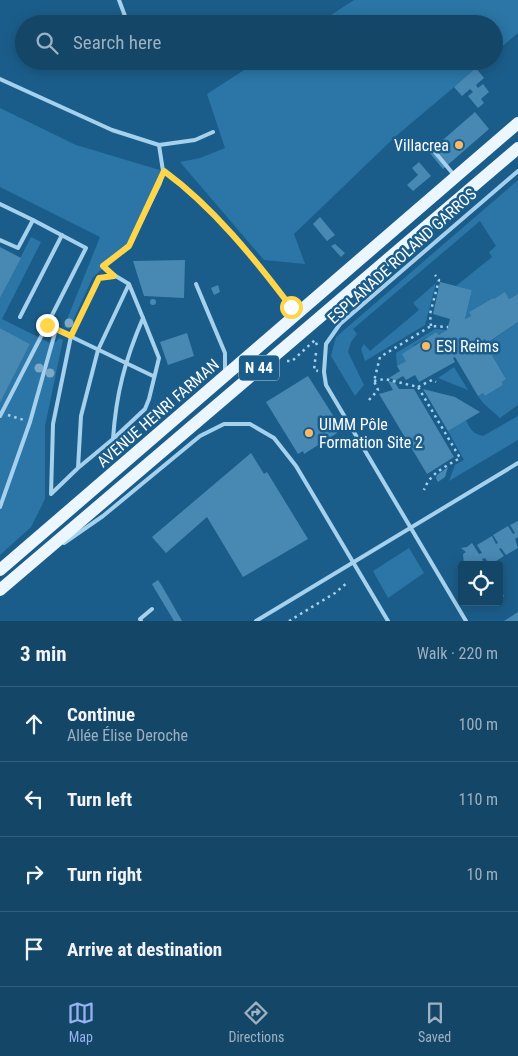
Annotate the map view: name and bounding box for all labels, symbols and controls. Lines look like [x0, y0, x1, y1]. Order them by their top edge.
search box [15, 15, 503, 70]
icon: search [33, 29, 61, 57]
text: Search here [73, 31, 161, 54]
place label: Villacrea [394, 136, 449, 155]
marker: Villacrea [453, 139, 465, 151]
street label: ESPLANADE ROLAND GARROS [324, 184, 480, 328]
route start [280, 296, 303, 319]
route end [36, 314, 59, 337]
place label: ESI Reims [436, 337, 499, 356]
marker: ESI Reims [420, 340, 432, 352]
street label: AVENUE HENRI FARMAN [93, 355, 223, 471]
road number: N 44 [239, 356, 279, 380]
place label: UIMM Pôle Formation Site 2 [319, 415, 423, 452]
marker: UIMM Pôle Formation Site 2 [303, 427, 315, 439]
map controls [458, 561, 503, 606]
button: locate [458, 561, 503, 606]
text: 3 min [20, 642, 67, 666]
text: Walk · 220 m [417, 644, 498, 663]
text: Continue [67, 703, 135, 726]
icon: ahead [20, 710, 48, 738]
text: 100 m [459, 715, 498, 734]
text: Allée Élise Deroche [67, 726, 188, 745]
icon: left [20, 785, 48, 813]
text: Turn left [67, 788, 132, 811]
text: 110 m [459, 790, 498, 809]
icon: right [20, 860, 48, 888]
text: Turn right [67, 863, 142, 886]
text: 10 m [466, 865, 498, 884]
icon: arrive [20, 935, 48, 963]
text: Arrive at destination [67, 938, 222, 961]
tab: Map [67, 999, 95, 1045]
tab: Directions [228, 999, 284, 1045]
tab: Saved [418, 999, 451, 1045]

